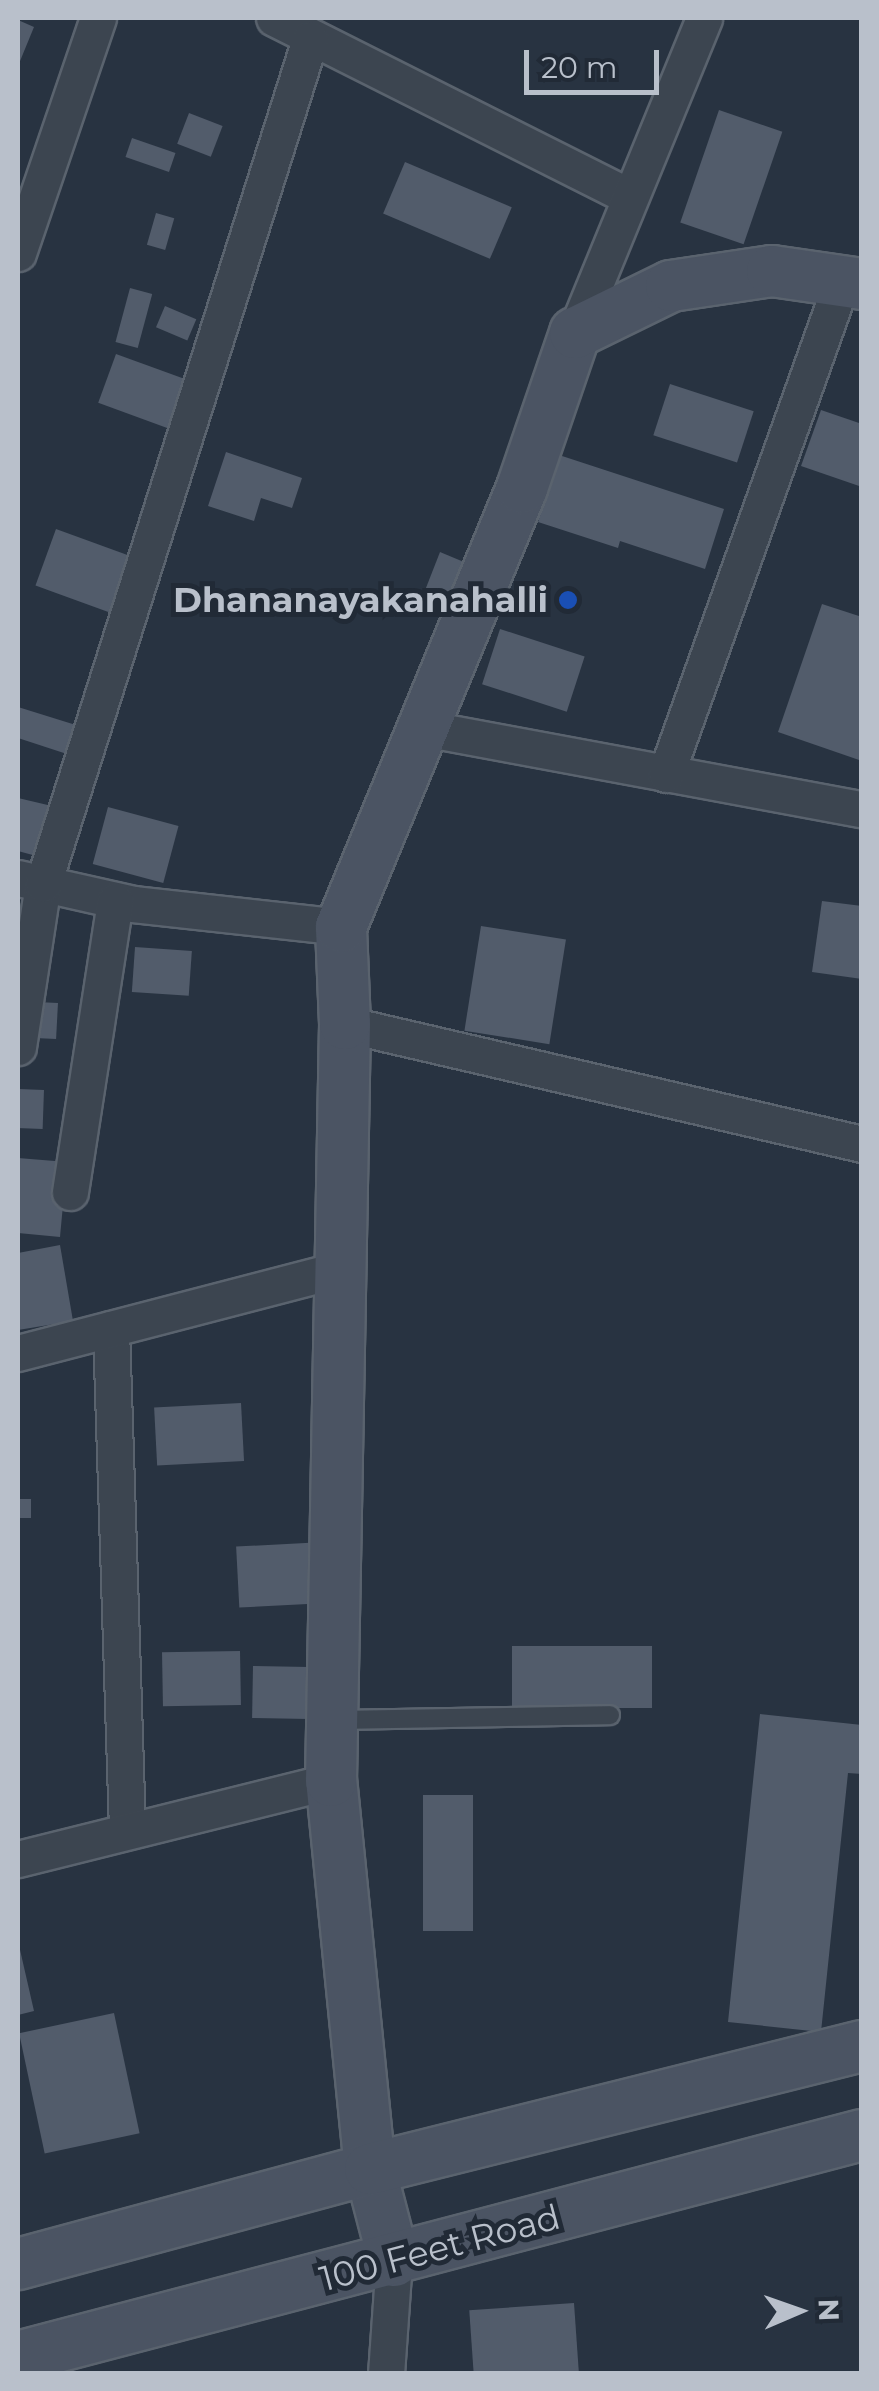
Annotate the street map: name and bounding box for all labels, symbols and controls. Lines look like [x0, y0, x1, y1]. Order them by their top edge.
scale bar [529, 30, 664, 92]
text: 20 m [541, 49, 618, 86]
place label: Dhananayakanahalli [173, 579, 548, 621]
marker: Dhananayakanahalli [557, 589, 579, 611]
street label: 100 Feet Road [315, 2196, 565, 2300]
north arrow [749, 2261, 849, 2361]
text: N [812, 2298, 846, 2322]

